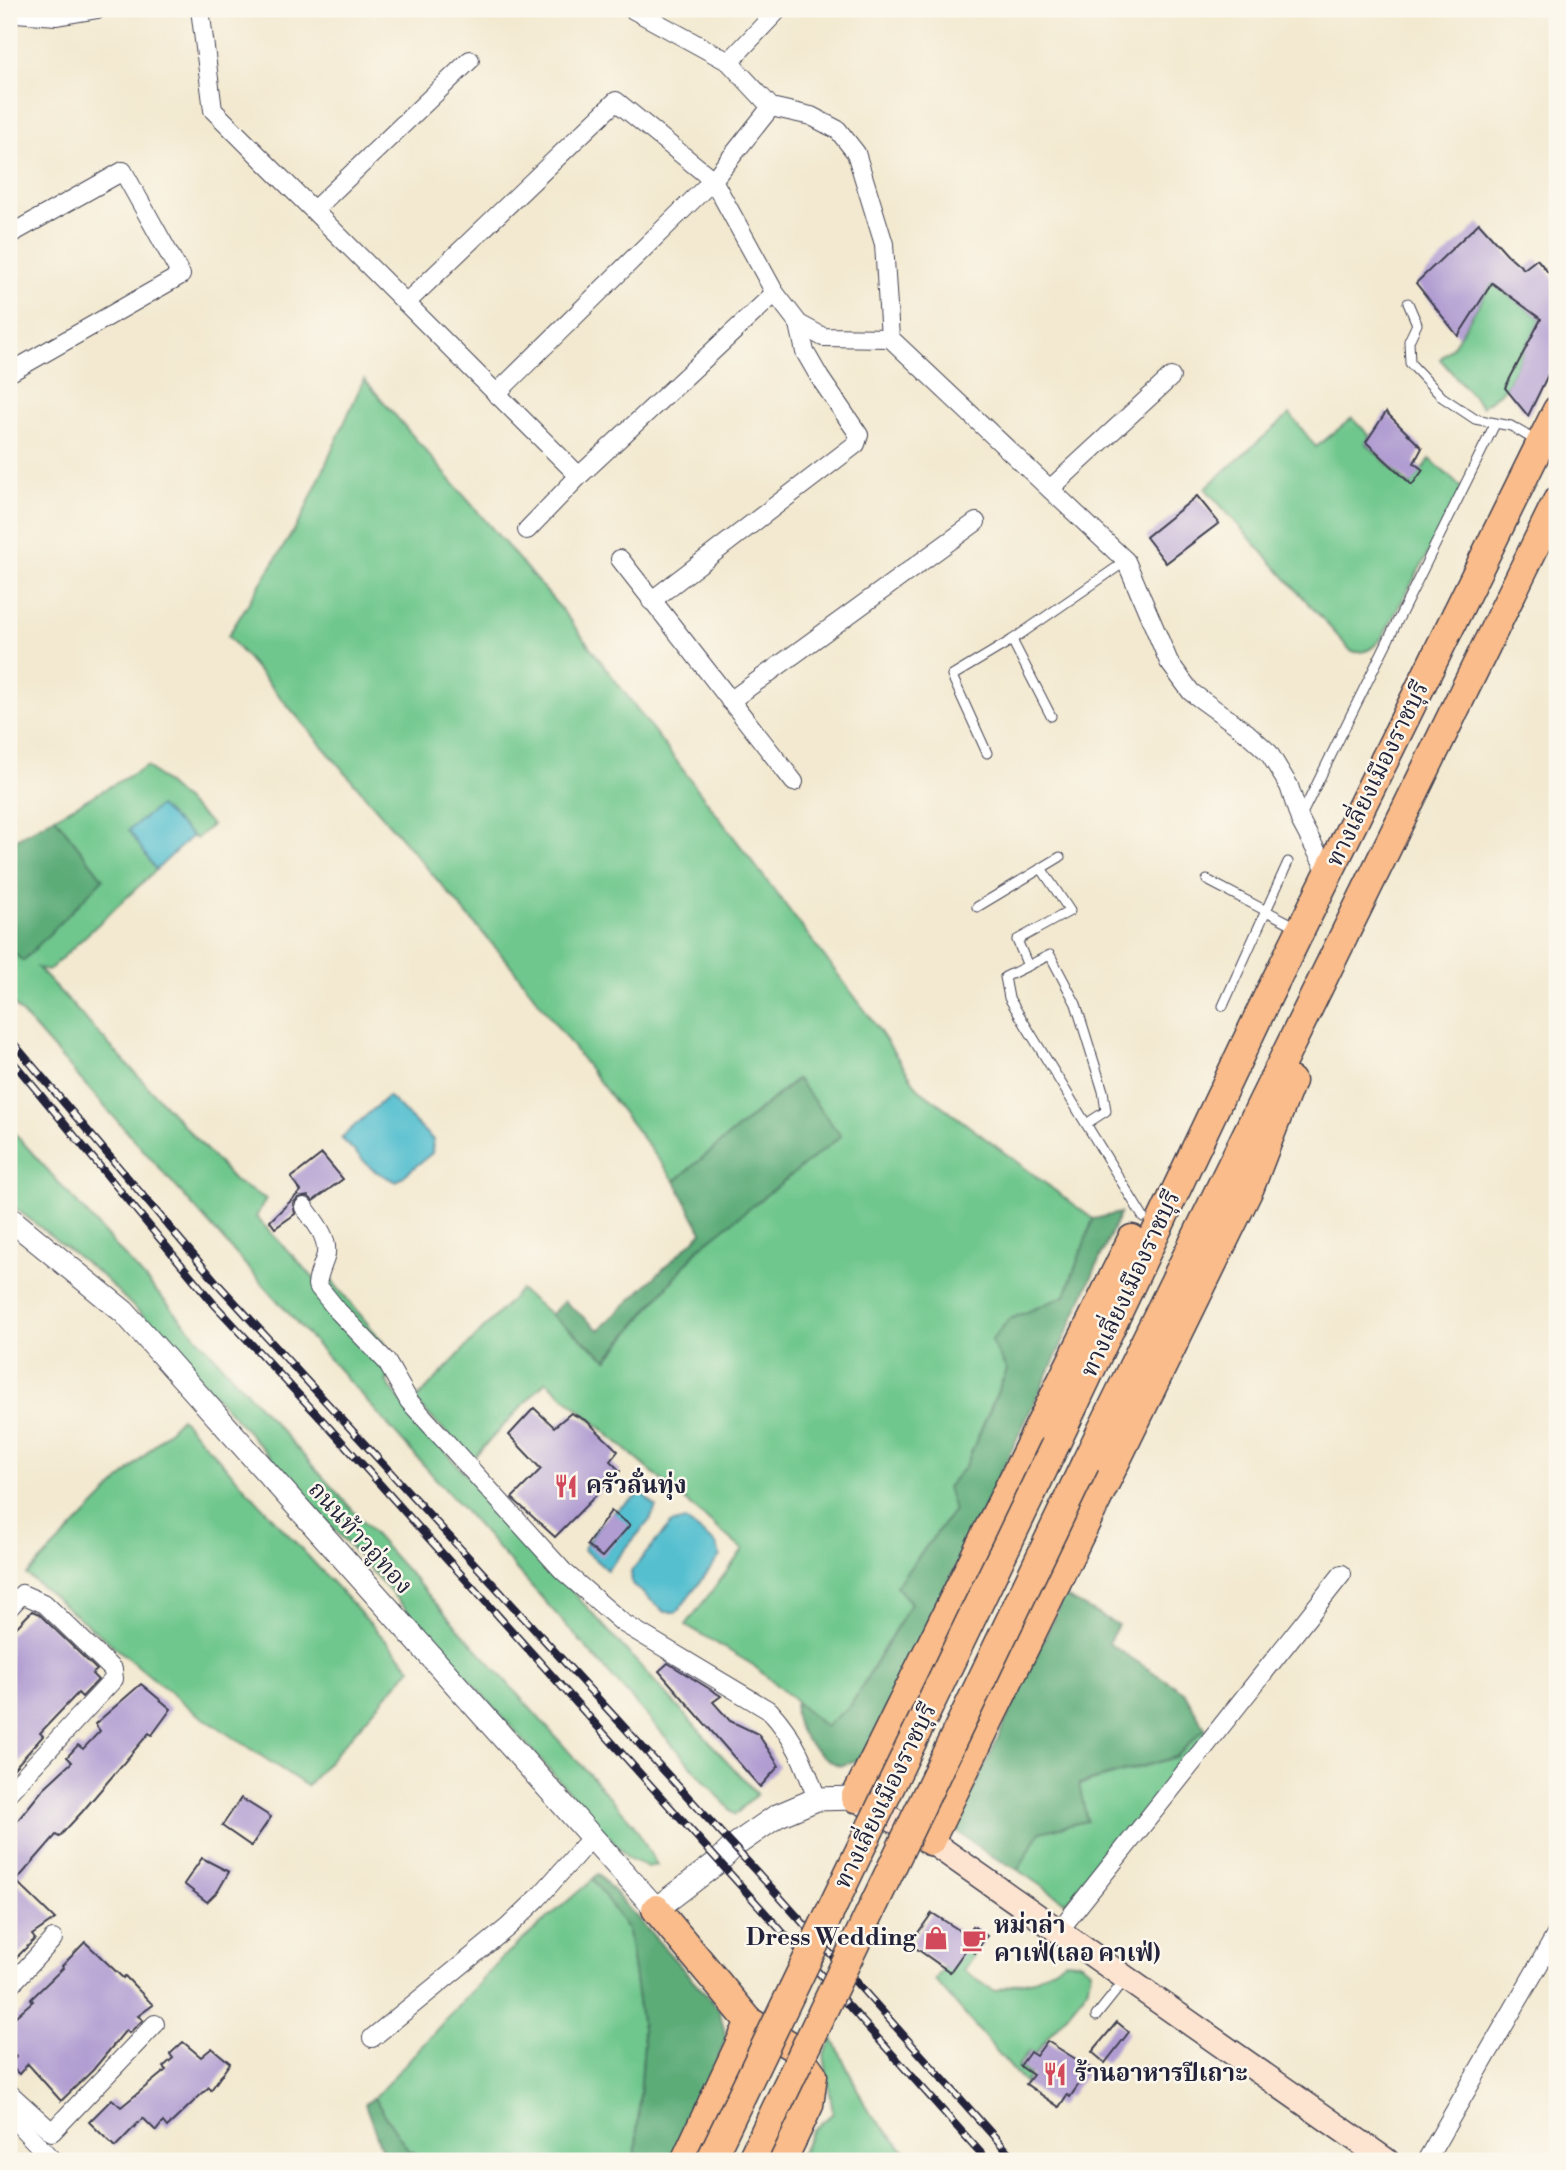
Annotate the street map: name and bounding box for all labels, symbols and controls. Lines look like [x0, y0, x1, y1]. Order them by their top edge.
street label: ทางเลี่ยงเมืองราชบุรี [1316, 675, 1436, 872]
street label: ทางเลี่ยงเมืองราชบุรี [1071, 1184, 1187, 1382]
place label: ครัวลั่นทุ่ง [586, 1467, 687, 1501]
restaurant icon: ครัวลั่นทุ่ง [552, 1472, 580, 1500]
street label: ถนนท้าวอู่ทอง [301, 1475, 419, 1601]
street label: ทางเลี่ยงเมืองราชบุรี [824, 1697, 944, 1894]
place label: หม่าล่า คาเฟ่(เลอ คาเฟ่) [994, 1911, 1161, 1969]
place label: Dress Wedding [746, 1923, 917, 1953]
shop icon: Dress Wedding [922, 1924, 950, 1952]
cafe icon: หม่าล่า คาเฟ่(เลอ คาเฟ่) [960, 1926, 988, 1954]
place label: ร้านอาหารปีเถาะ [1075, 2059, 1248, 2089]
restaurant icon: ร้านอาหารปีเถาะ [1041, 2060, 1069, 2088]

